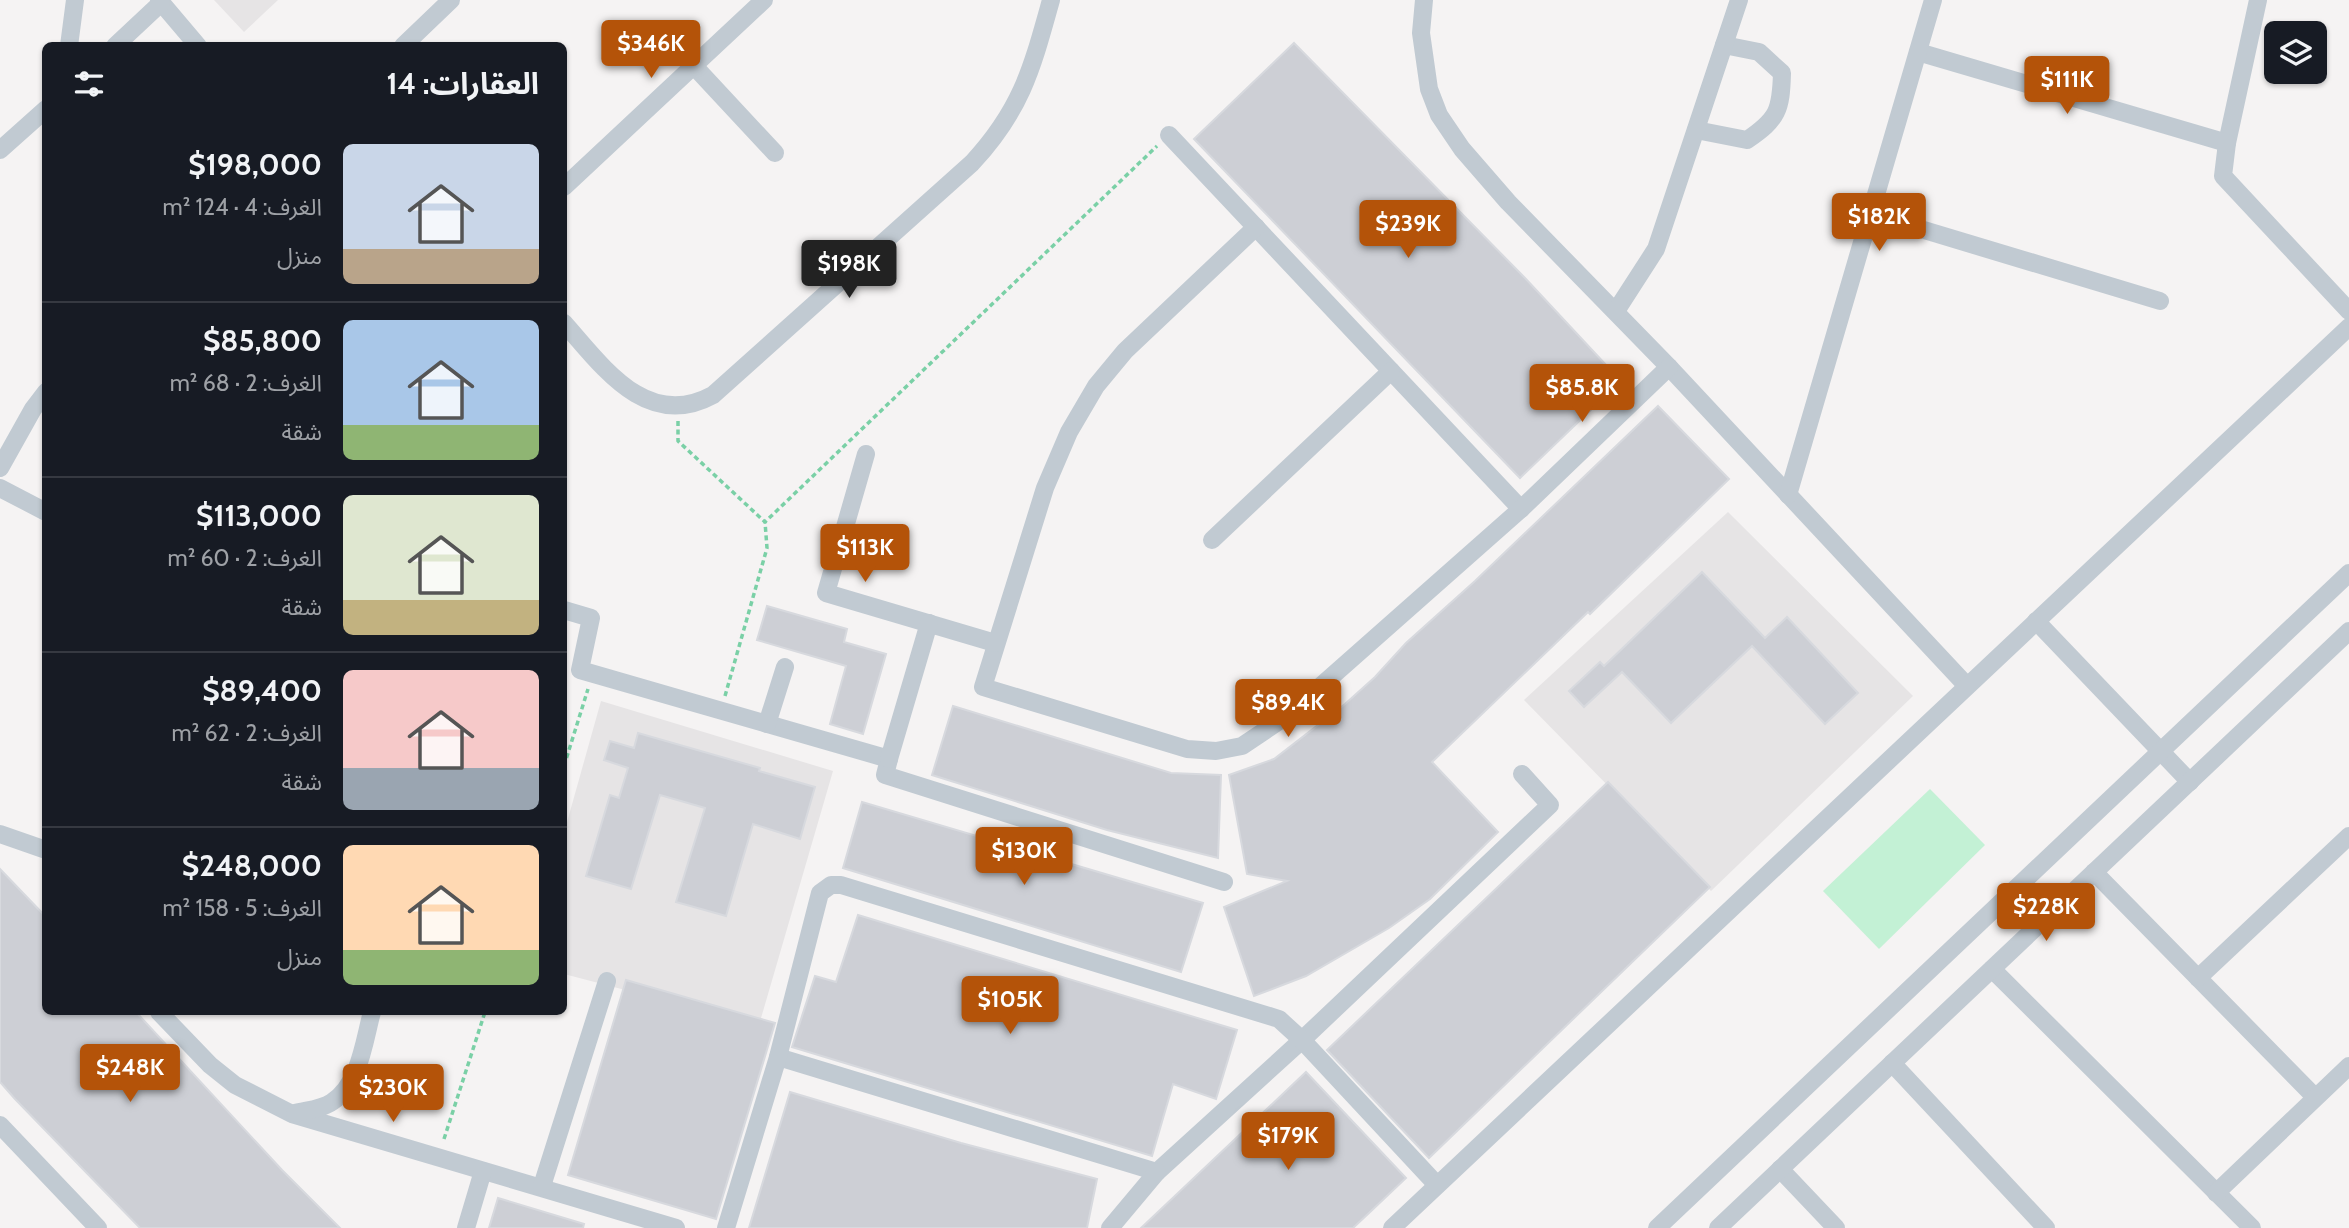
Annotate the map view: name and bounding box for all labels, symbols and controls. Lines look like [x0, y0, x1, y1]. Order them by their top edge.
pin: $346K [602, 20, 700, 80]
map controls [2264, 21, 2327, 84]
button: layers [2264, 21, 2327, 84]
text: $346K [617, 29, 685, 57]
pin: $111K [2018, 57, 2116, 116]
icon: filters [70, 65, 108, 103]
text: العقارات: 14 [386, 65, 539, 102]
text: $111K [2040, 65, 2094, 93]
text: $198,000 [188, 146, 322, 183]
icon: home [399, 172, 483, 256]
text: الغرف: 4 · 124 m² [163, 193, 322, 221]
pin: $182K [1830, 194, 1928, 253]
pin: $239K [1359, 201, 1457, 260]
text: $182K [1848, 202, 1910, 230]
text: $239K [1375, 209, 1441, 237]
pin: $198K [800, 240, 898, 300]
text: منزل [277, 242, 322, 270]
text: $198K [817, 249, 881, 277]
text: $85,800 [203, 322, 322, 359]
icon: home [399, 348, 483, 432]
pin: $85.8K [1525, 364, 1639, 424]
text: الغرف: 2 · 68 m² [170, 369, 322, 397]
text: $85.8K [1545, 373, 1619, 401]
text: شقة [281, 418, 322, 446]
text: $113,000 [196, 497, 322, 534]
icon: home [399, 523, 483, 607]
pin: $113K [816, 524, 914, 584]
text: $113K [836, 533, 894, 561]
text: الغرف: 2 · 60 m² [168, 544, 322, 572]
text: شقة [281, 593, 322, 621]
text: $89,400 [202, 672, 322, 709]
pin: $89.4K [1231, 680, 1345, 739]
text: $89.4K [1251, 688, 1325, 716]
icon: home [399, 698, 483, 782]
text: الغرف: 2 · 62 m² [172, 719, 322, 747]
text: شقة [281, 768, 322, 796]
pin: $130K [975, 828, 1073, 887]
text: $130K [992, 836, 1056, 864]
text: $248,000 [182, 847, 322, 884]
icon: home [399, 873, 483, 957]
pin: $228K [1997, 884, 2095, 943]
text: $228K [2013, 892, 2079, 920]
text: الغرف: 5 · 158 m² [162, 894, 322, 922]
text: منزل [277, 943, 322, 971]
pin: $105K [961, 976, 1059, 1036]
text: $105K [978, 985, 1042, 1013]
pin: $248K [81, 1044, 179, 1104]
text: $248K [96, 1053, 164, 1081]
pin: $230K [344, 1064, 442, 1124]
text: $230K [359, 1073, 427, 1101]
pin: $179K [1239, 1112, 1337, 1172]
text: $179K [1258, 1121, 1318, 1149]

